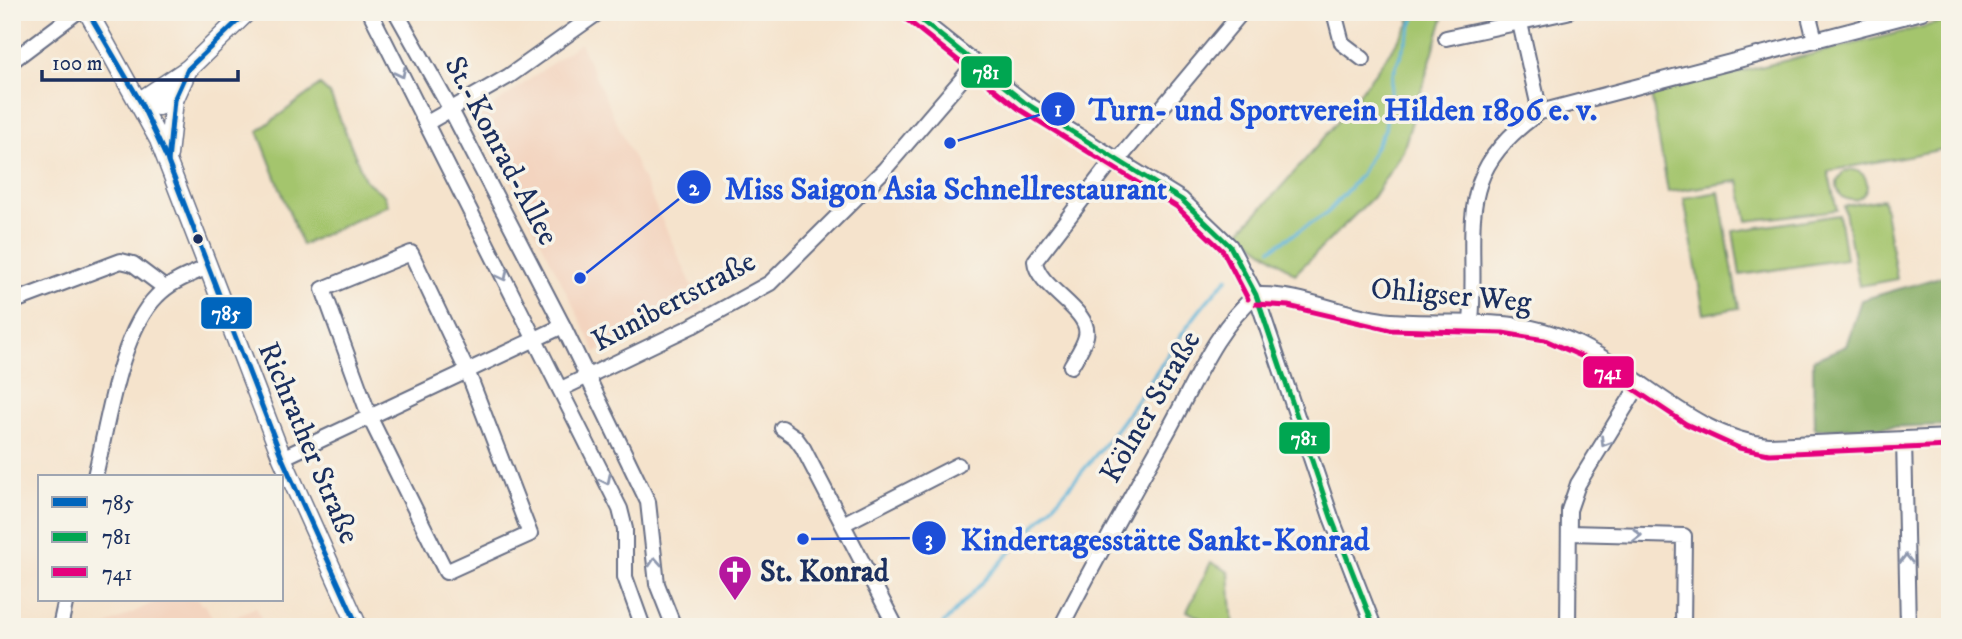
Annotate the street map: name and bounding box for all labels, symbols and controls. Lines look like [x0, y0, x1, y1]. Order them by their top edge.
scale bar [42, 38, 238, 82]
street label: St.-Konrad-Allee [436, 50, 566, 252]
text: 100 m [52, 51, 103, 77]
line badge: 781 [960, 55, 1013, 89]
text: 781 [973, 62, 999, 85]
one-way arrow [393, 66, 407, 78]
callout: Turn- und Sportverein Hilden 1896 e. v. [1040, 82, 1612, 135]
text: Turn- und Sportverein Hilden 1896 e. v. [1088, 91, 1597, 131]
text: 1 [1054, 97, 1062, 123]
callout: Miss Saigon Asia Schnellrestaurant [676, 161, 1182, 214]
text: Miss Saigon Asia Schnellrestaurant [725, 170, 1168, 210]
text: 2 [689, 176, 700, 202]
unlabelled marker [191, 232, 205, 246]
street label: Kunibertstraße [586, 243, 762, 361]
one-way arrow [495, 269, 509, 281]
street label: Ohligser Weg [1369, 271, 1533, 321]
line badge: 785 [200, 296, 253, 330]
text: 785 [212, 303, 241, 326]
street label: Kölner Straße [1093, 324, 1209, 490]
street label: Richrather Straße [249, 337, 367, 549]
line badge: 741 [1582, 355, 1635, 389]
text: 741 [1594, 362, 1622, 385]
line badge: 781 [1278, 421, 1331, 455]
text: 781 [1291, 428, 1317, 451]
one-way arrow [1600, 434, 1613, 447]
one-way arrow [597, 473, 611, 485]
legend [38, 475, 284, 600]
text: 785 [102, 491, 134, 517]
callout: Kindertagesstätte Sankt-Konrad [911, 512, 1383, 565]
text: Kindertagesstätte Sankt-Konrad [961, 521, 1370, 561]
text: 781 [102, 525, 131, 551]
text: 3 [925, 527, 933, 553]
one-way arrow [1632, 527, 1643, 542]
church icon: St. Konrad [716, 553, 754, 602]
one-way arrow [1898, 553, 1914, 563]
place label: St. Konrad [760, 554, 890, 591]
one-way arrow [648, 556, 663, 567]
text: 741 [102, 561, 133, 587]

